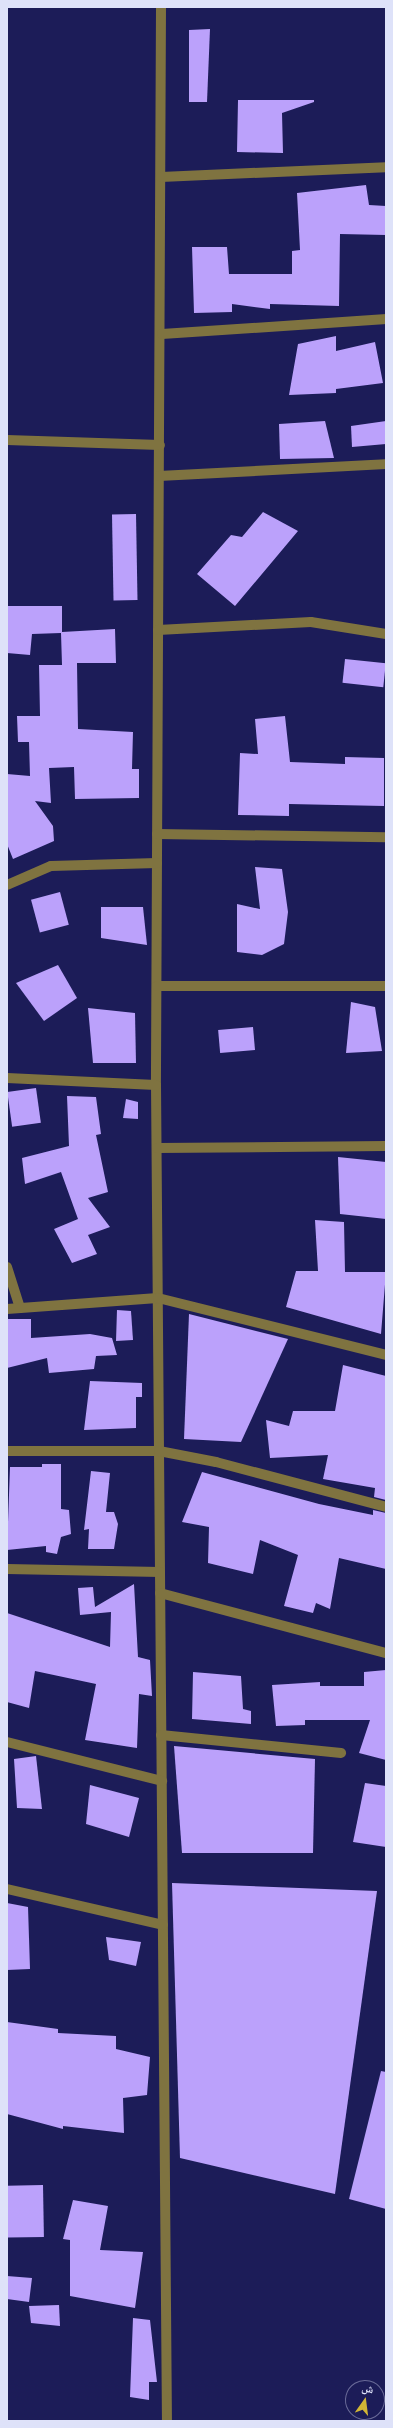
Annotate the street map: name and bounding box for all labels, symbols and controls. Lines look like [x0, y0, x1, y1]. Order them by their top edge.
north arrow [345, 2380, 385, 2420]
text: ش [361, 2381, 375, 2397]

